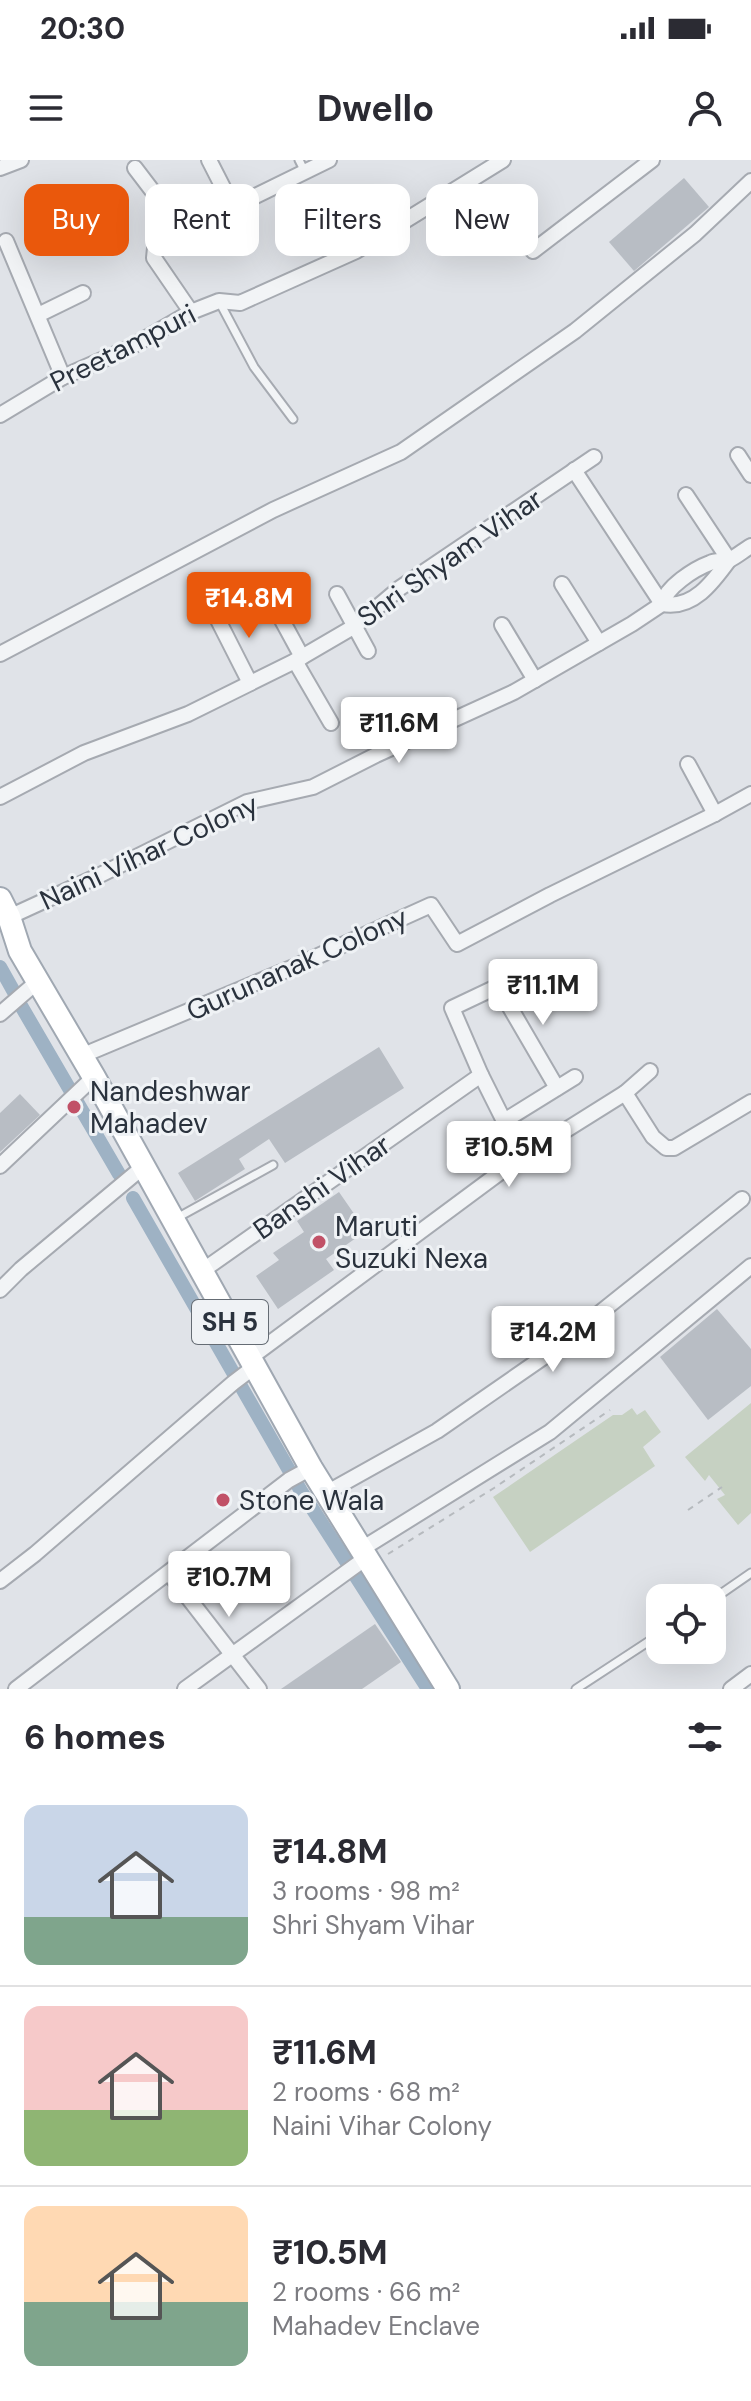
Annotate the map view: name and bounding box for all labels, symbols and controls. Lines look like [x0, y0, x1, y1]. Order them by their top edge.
text: 20:30 [40, 9, 125, 48]
text: Dwello [317, 85, 434, 132]
icon: menu [24, 86, 68, 130]
icon: person [683, 86, 727, 130]
chip: Buy [24, 184, 129, 256]
chip: Rent [145, 184, 259, 256]
chip: Filters [275, 184, 410, 256]
chip: New [426, 184, 538, 256]
street label: Preetampuri [44, 295, 202, 401]
street label: Shri Shyam Vihar [350, 480, 550, 636]
pin: ₹14.8M [184, 572, 314, 640]
text: ₹14.8M [205, 581, 293, 615]
pin: ₹11.6M [334, 697, 464, 765]
text: ₹11.6M [359, 706, 439, 740]
street label: Naini Vihar Colony [34, 785, 264, 919]
street label: Gurunanak Colony [180, 899, 414, 1029]
pin: ₹11.1M [478, 959, 608, 1027]
text: ₹11.1M [506, 968, 580, 1002]
place label: Nandeshwar Mahadev [90, 1073, 251, 1142]
marker: Nandeshwar Mahadev [65, 1098, 83, 1116]
pin: ₹10.5M [444, 1121, 574, 1189]
street label: Banshi Vihar [246, 1126, 398, 1248]
text: ₹10.5M [465, 1130, 553, 1164]
place label: Maruti Suzuki Nexa [335, 1208, 488, 1277]
marker: Maruti Suzuki Nexa [310, 1233, 328, 1251]
road number: SH 5 [192, 1300, 268, 1344]
pin: ₹14.2M [488, 1306, 618, 1374]
text: ₹14.2M [510, 1315, 596, 1349]
place label: Stone Wala [239, 1482, 384, 1519]
marker: Stone Wala [214, 1491, 232, 1509]
pin: ₹10.7M [164, 1551, 294, 1619]
text: ₹10.7M [186, 1560, 272, 1594]
map controls [646, 1584, 726, 1664]
button: locate [646, 1584, 726, 1664]
text: 6 homes [24, 1715, 166, 1760]
icon: filters [683, 1715, 727, 1759]
text: ₹14.8M [272, 1829, 388, 1874]
icon: home [88, 1837, 184, 1933]
text: 3 rooms · 98 m² [272, 1874, 460, 1908]
text: Shri Shyam Vihar [272, 1908, 475, 1942]
text: ₹11.6M [272, 2030, 377, 2075]
icon: home [88, 2038, 184, 2134]
text: 2 rooms · 68 m² [272, 2075, 460, 2109]
text: Naini Vihar Colony [272, 2109, 492, 2143]
text: ₹10.5M [272, 2230, 388, 2275]
icon: home [88, 2238, 184, 2334]
text: 2 rooms · 66 m² [272, 2275, 460, 2309]
text: Mahadev Enclave [272, 2309, 480, 2343]

